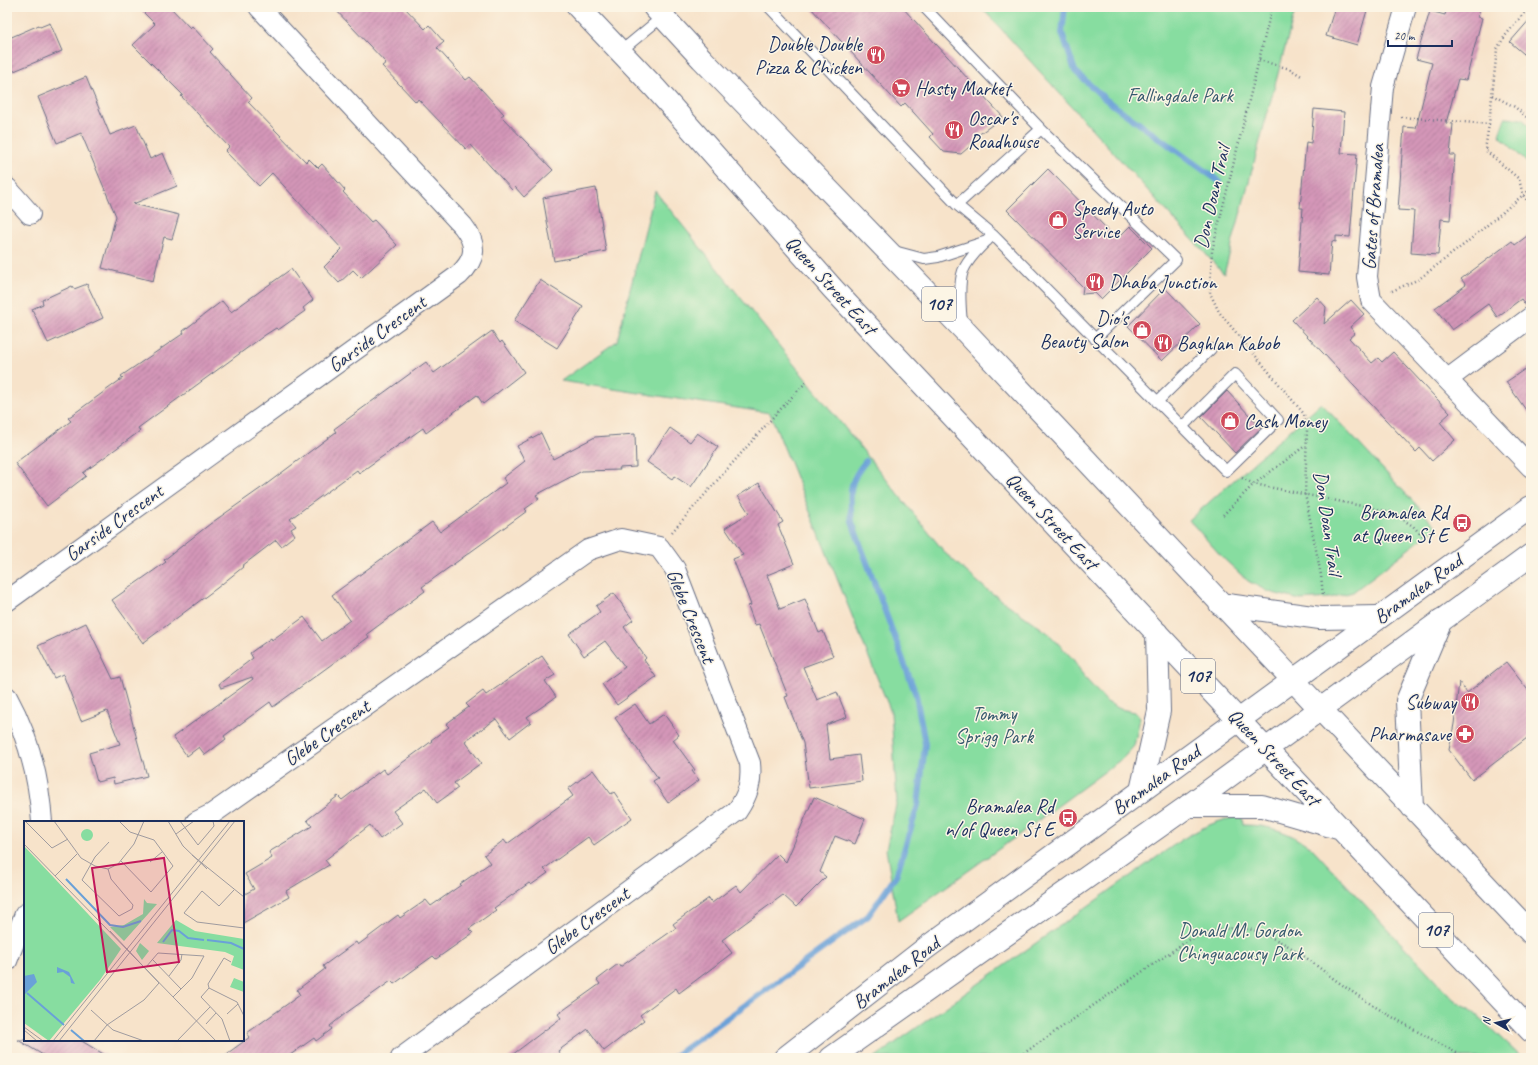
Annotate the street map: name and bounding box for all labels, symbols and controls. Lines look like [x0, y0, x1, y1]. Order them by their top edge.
scale bar [1388, 22, 1452, 48]
text: 20 m [1394, 28, 1416, 44]
place label: Double Double Pizza & Chicken [755, 32, 863, 80]
restaurant icon: Double Double Pizza & Chicken [865, 44, 887, 66]
place label: Hasty Market [915, 76, 1014, 101]
supermarket icon: Hasty Market [890, 77, 912, 99]
park label: Fallingdale Park [1127, 83, 1234, 108]
place label: Oscar's Roadhouse [968, 106, 1040, 154]
restaurant icon: Oscar's Roadhouse [943, 119, 965, 141]
street label: Don Doan Trail [1188, 140, 1237, 251]
street label: Gates of Bramalea [1356, 142, 1390, 271]
place label: Speedy Auto Service [1072, 196, 1154, 244]
shop icon: Speedy Auto Service [1047, 209, 1069, 231]
street label: Queen Street East [780, 230, 884, 342]
place label: Dhaba Junction [1109, 270, 1217, 295]
restaurant icon: Dhaba Junction [1084, 271, 1106, 293]
road number: 107 [922, 287, 956, 321]
street label: Garside Crescent [323, 289, 433, 378]
place label: Dio's Beauty Salon [1040, 306, 1130, 354]
shop icon: Dio's Beauty Salon [1131, 319, 1153, 341]
place label: Baghlan Kabob [1177, 331, 1281, 356]
restaurant icon: Baghlan Kabob [1152, 332, 1174, 354]
place label: Cash Money [1244, 409, 1329, 434]
shop icon: Cash Money [1219, 410, 1241, 432]
street label: Queen Street East [1000, 467, 1106, 578]
street label: Don Doan Trail [1308, 469, 1348, 580]
street label: Garside Crescent [60, 478, 170, 567]
place label: Bramalea Rd at Queen St E [1352, 500, 1451, 548]
bus stop icon: Bramalea Rd at Queen St E [1451, 512, 1473, 534]
street label: Bramalea Road [1369, 547, 1470, 630]
street label: Glebe Crescent [661, 565, 722, 669]
road number: 107 [1181, 659, 1215, 693]
place label: Subway [1406, 690, 1458, 715]
restaurant icon: Subway [1459, 691, 1481, 713]
street label: Glebe Crescent [279, 693, 377, 772]
park label: Tommy Sprigg Park [955, 701, 1035, 749]
street label: Queen Street East [1222, 703, 1328, 814]
place label: Pharmasave [1369, 722, 1452, 747]
pharmacy icon: Pharmasave [1454, 723, 1476, 745]
street label: Bramalea Road [1107, 738, 1208, 821]
place label: Bramalea Rd n/of Queen St E [945, 794, 1057, 842]
bus stop icon: Bramalea Rd n/of Queen St E [1057, 807, 1079, 829]
inset map [24, 821, 244, 1041]
street label: Glebe Crescent [540, 880, 636, 960]
road number: 107 [1419, 913, 1453, 947]
park label: Donald M. Gordon Chinguacousy Park [1177, 918, 1304, 966]
street label: Bramalea Road [847, 929, 947, 1015]
north arrow [1476, 1003, 1516, 1043]
text: N [1479, 1015, 1494, 1026]

